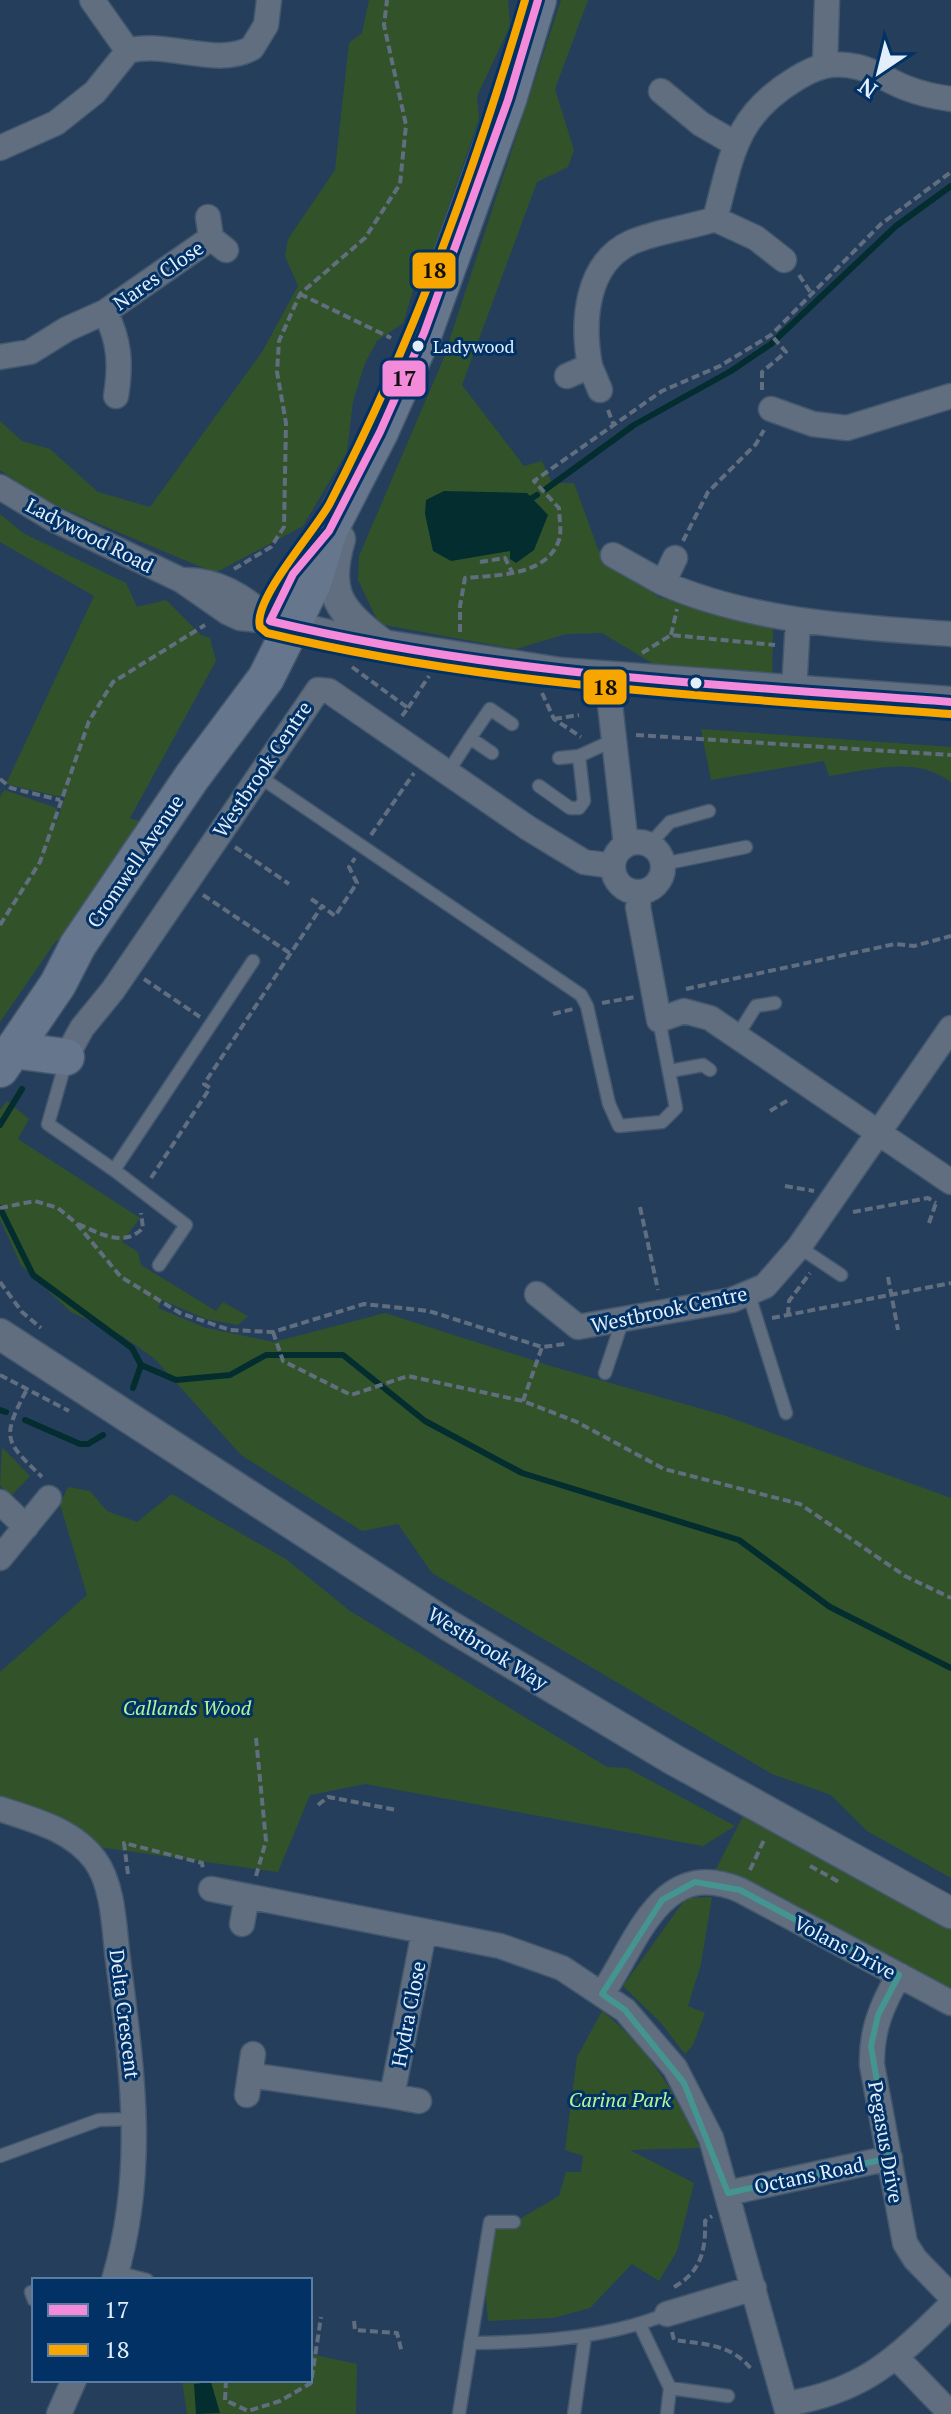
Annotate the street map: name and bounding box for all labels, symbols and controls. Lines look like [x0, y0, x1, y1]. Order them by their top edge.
north arrow [839, 32, 919, 112]
text: N [852, 72, 882, 105]
street label: Nares Close [107, 234, 209, 316]
line badge: 18 [411, 251, 457, 290]
text: 18 [422, 255, 446, 284]
place label: Ladywood [433, 334, 514, 358]
marker: Ladywood [410, 338, 426, 354]
line badge: 17 [381, 359, 427, 398]
text: 17 [392, 363, 416, 392]
street label: Ladywood Road [22, 491, 158, 579]
line badge: 18 [582, 668, 628, 706]
text: 18 [593, 672, 617, 701]
unlabelled marker [688, 675, 704, 691]
street label: Westbrook Centre [206, 696, 318, 842]
street label: Cromwell Avenue [80, 789, 190, 933]
street label: Westbrook Centre [588, 1279, 750, 1339]
street label: Westbrook Way [423, 1600, 554, 1696]
park label: Callands Wood [123, 1694, 252, 1721]
street label: Volans Drive [789, 1909, 901, 1985]
street label: Delta Crescent [104, 1948, 146, 2081]
street label: Hydra Close [385, 1959, 431, 2069]
street label: Pegasus Drive [862, 2079, 910, 2205]
park label: Carina Park [569, 2086, 672, 2113]
street label: Octans Road [752, 2150, 866, 2200]
legend [32, 2278, 312, 2382]
text: 17 [104, 2293, 130, 2325]
text: 18 [104, 2333, 130, 2365]

